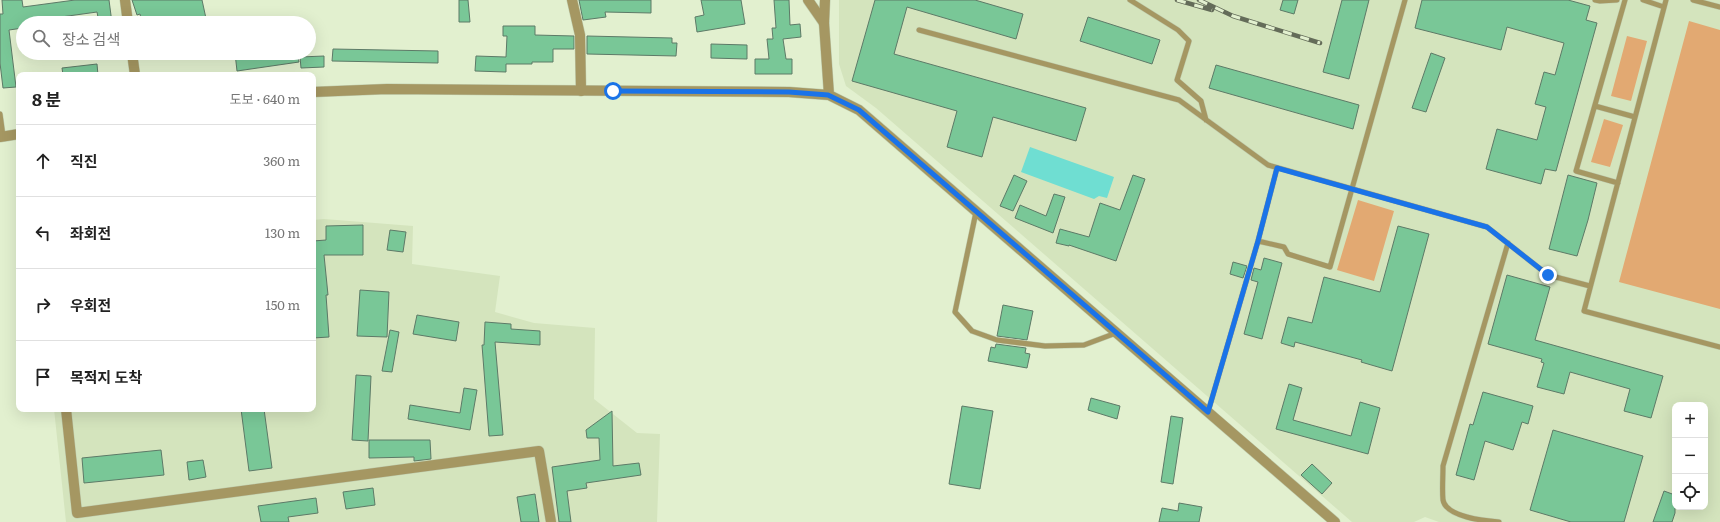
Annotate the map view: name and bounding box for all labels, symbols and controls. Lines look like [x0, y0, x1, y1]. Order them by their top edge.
search box [16, 16, 316, 60]
icon: search [30, 27, 52, 49]
text: 장소 검색 [62, 27, 120, 50]
route start [604, 82, 622, 100]
text: 8 분 [32, 86, 61, 111]
text: 도보 · 640 m [230, 89, 300, 108]
text: 직진 [70, 149, 98, 172]
icon: ahead [32, 150, 54, 172]
text: 360 m [263, 151, 300, 170]
text: 좌회전 [70, 221, 111, 244]
icon: left [32, 222, 54, 244]
text: 130 m [265, 223, 300, 242]
route end [1539, 266, 1557, 284]
text: 우회전 [70, 293, 111, 316]
icon: right [32, 294, 54, 316]
text: 150 m [265, 295, 300, 314]
text: 목적지 도착 [70, 365, 142, 388]
icon: arrive [32, 366, 54, 388]
map controls [1672, 402, 1708, 510]
button: + [1672, 402, 1708, 438]
button: − [1672, 438, 1708, 474]
button: locate [1672, 474, 1708, 510]

